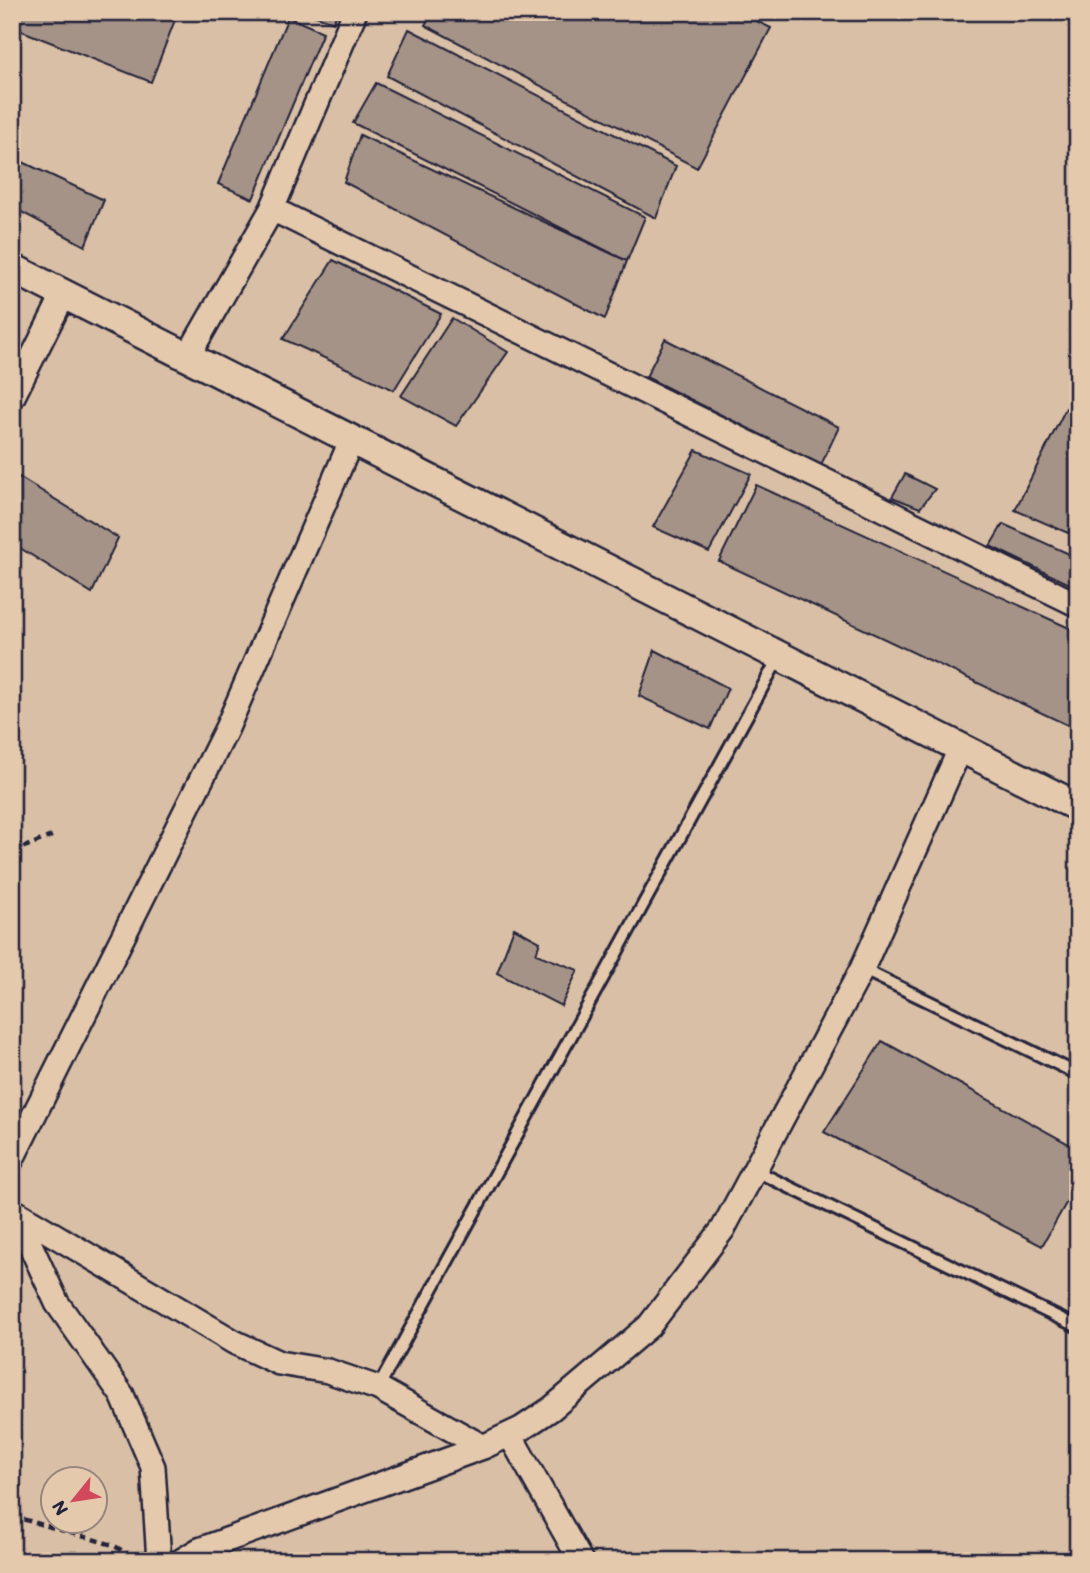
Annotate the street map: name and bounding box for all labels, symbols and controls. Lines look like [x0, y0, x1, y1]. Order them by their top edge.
north arrow [38, 1464, 108, 1534]
text: N [47, 1497, 73, 1520]

